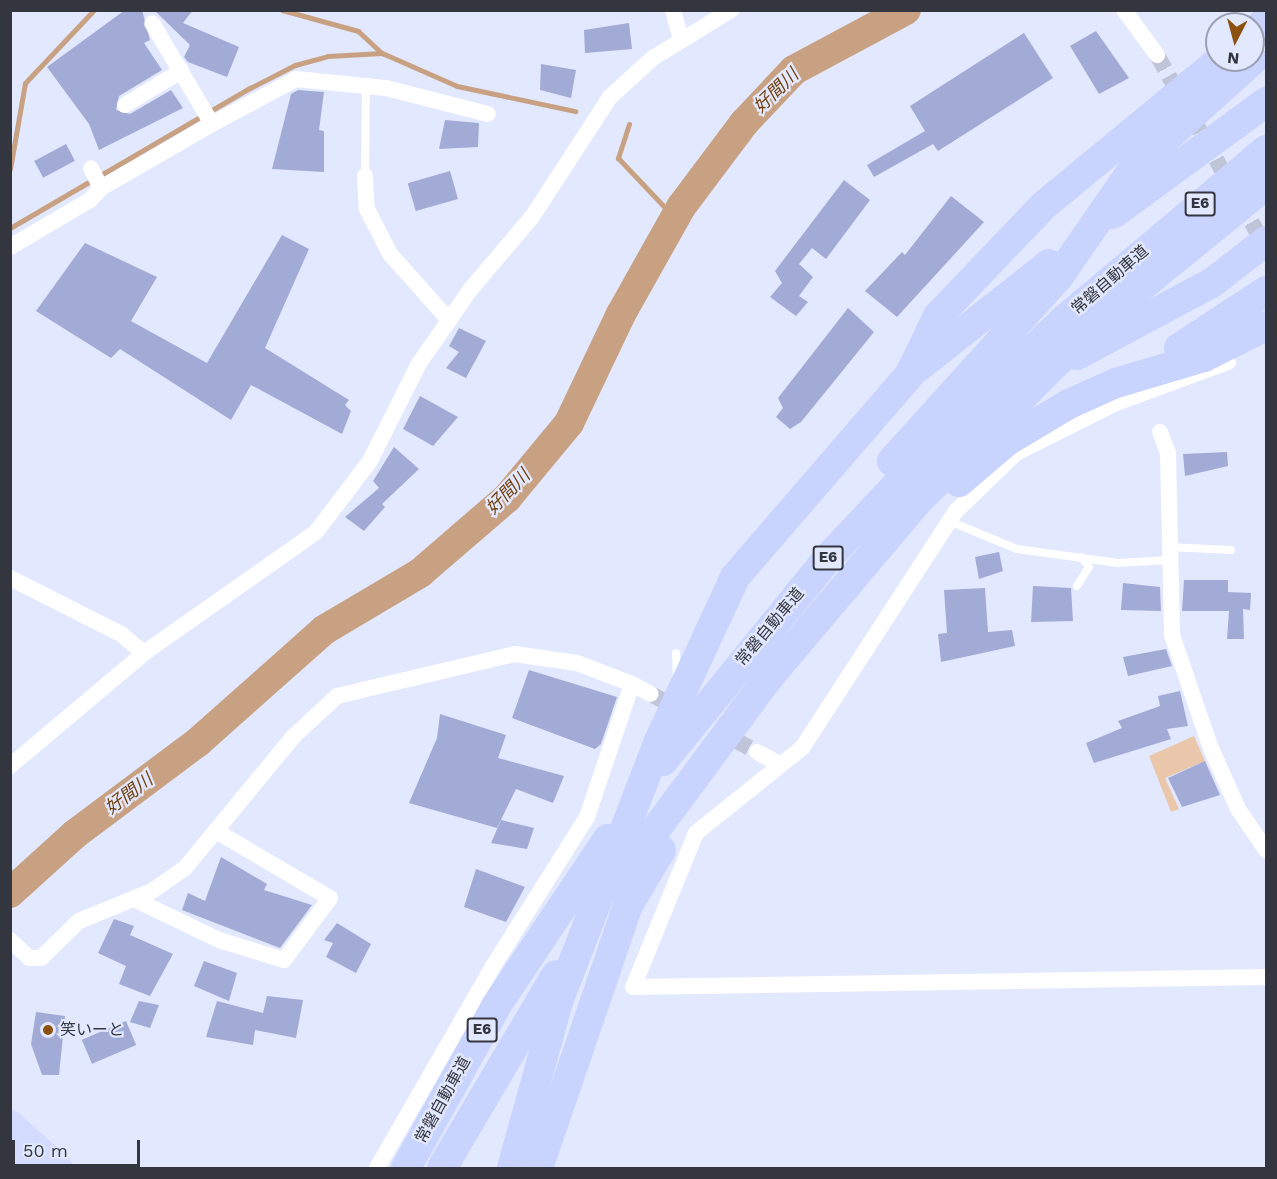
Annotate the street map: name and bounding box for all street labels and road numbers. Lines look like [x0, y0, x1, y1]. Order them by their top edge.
road number: E6 [1184, 192, 1216, 216]
street label: 常磐自動車道 [1067, 241, 1153, 319]
road number: E6 [812, 546, 844, 570]
street label: 常磐自動車道 [732, 584, 808, 670]
road number: E6 [466, 1018, 498, 1042]
street label: 常磐自動車道 [411, 1053, 475, 1147]

